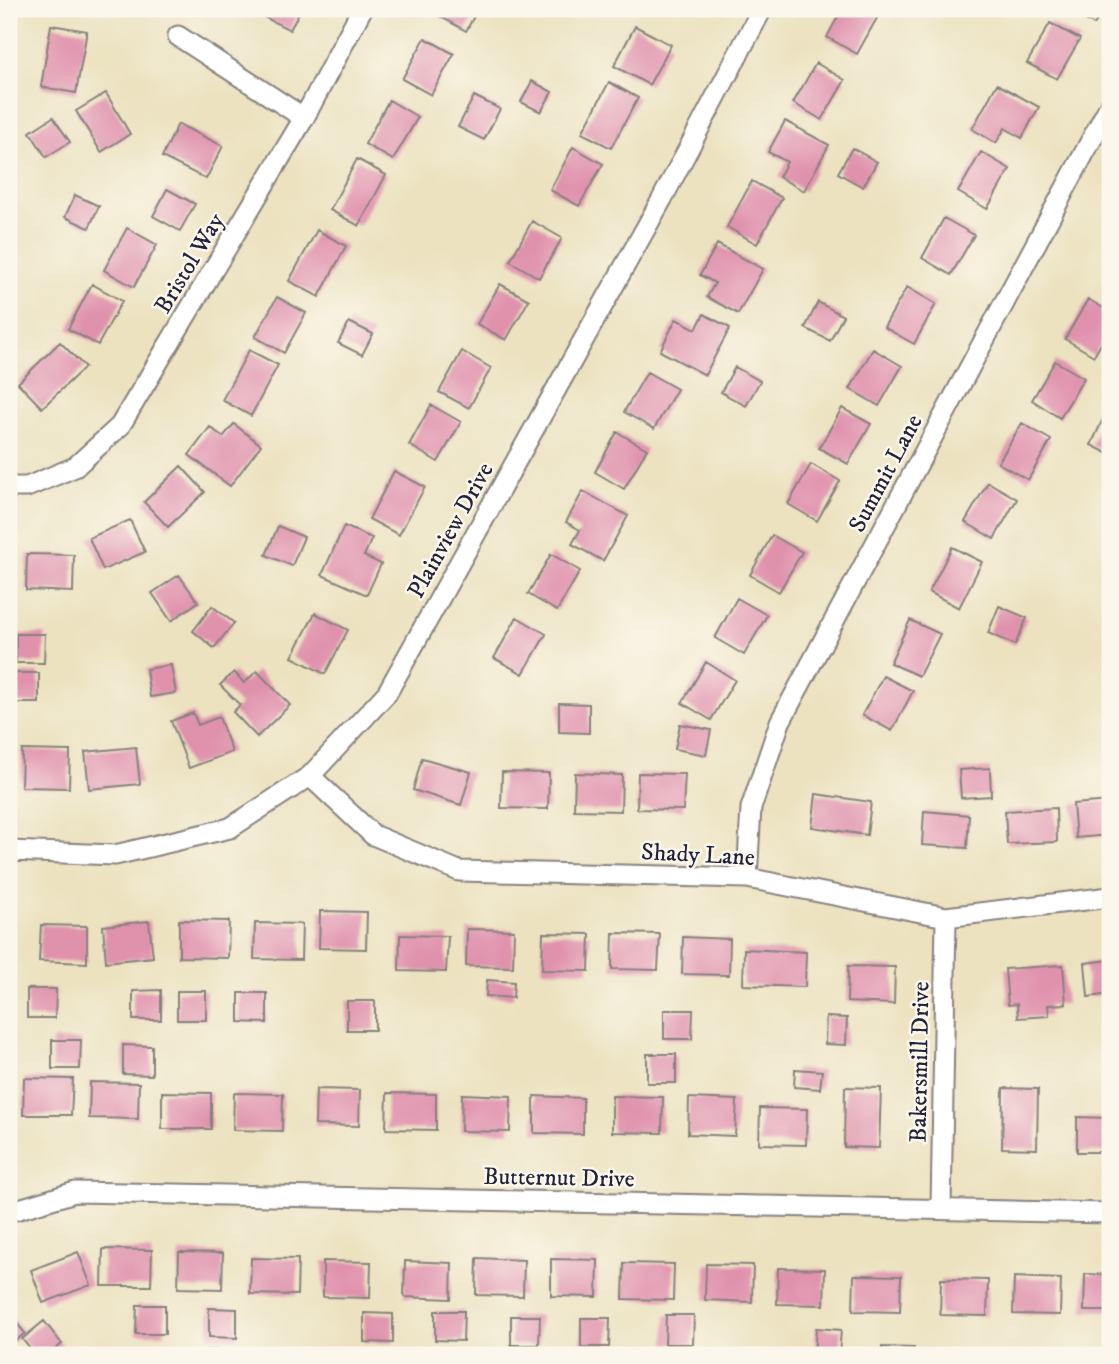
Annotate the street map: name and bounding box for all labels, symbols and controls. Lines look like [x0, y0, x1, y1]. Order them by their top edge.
street label: Bristol Way [148, 207, 232, 319]
street label: Summit Lane [842, 409, 929, 537]
street label: Plainview Drive [401, 457, 500, 604]
street label: Shady Lane [640, 837, 756, 873]
street label: Bakersmill Drive [904, 981, 936, 1143]
street label: Butternut Drive [483, 1162, 635, 1194]

